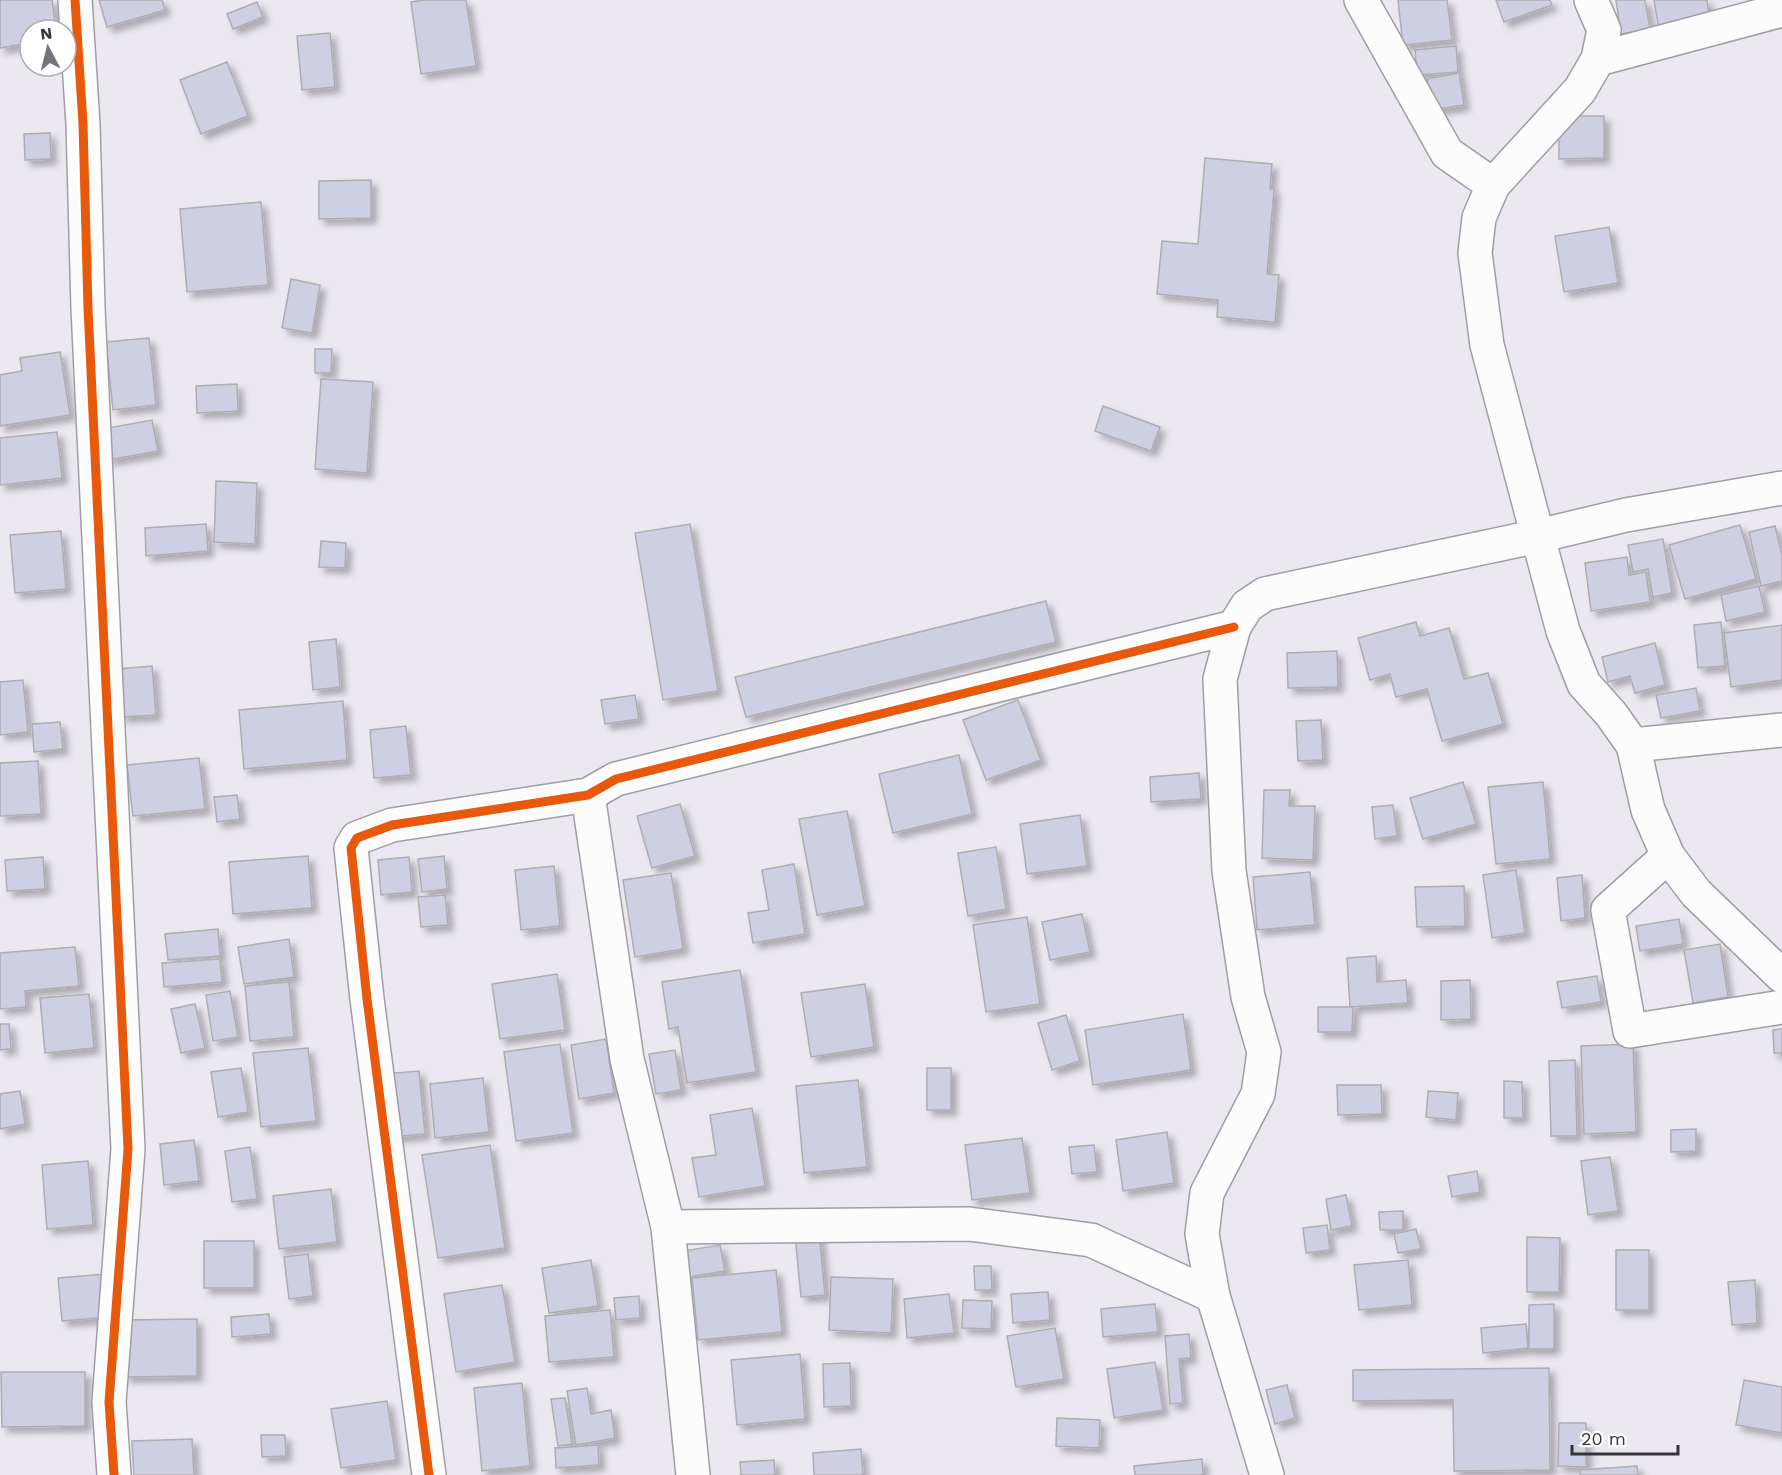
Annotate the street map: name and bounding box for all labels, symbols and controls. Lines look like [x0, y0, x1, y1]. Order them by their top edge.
north arrow [18, 18, 78, 78]
text: N [39, 23, 53, 44]
scale bar [1572, 1418, 1678, 1456]
text: 20 m [1581, 1428, 1626, 1449]

